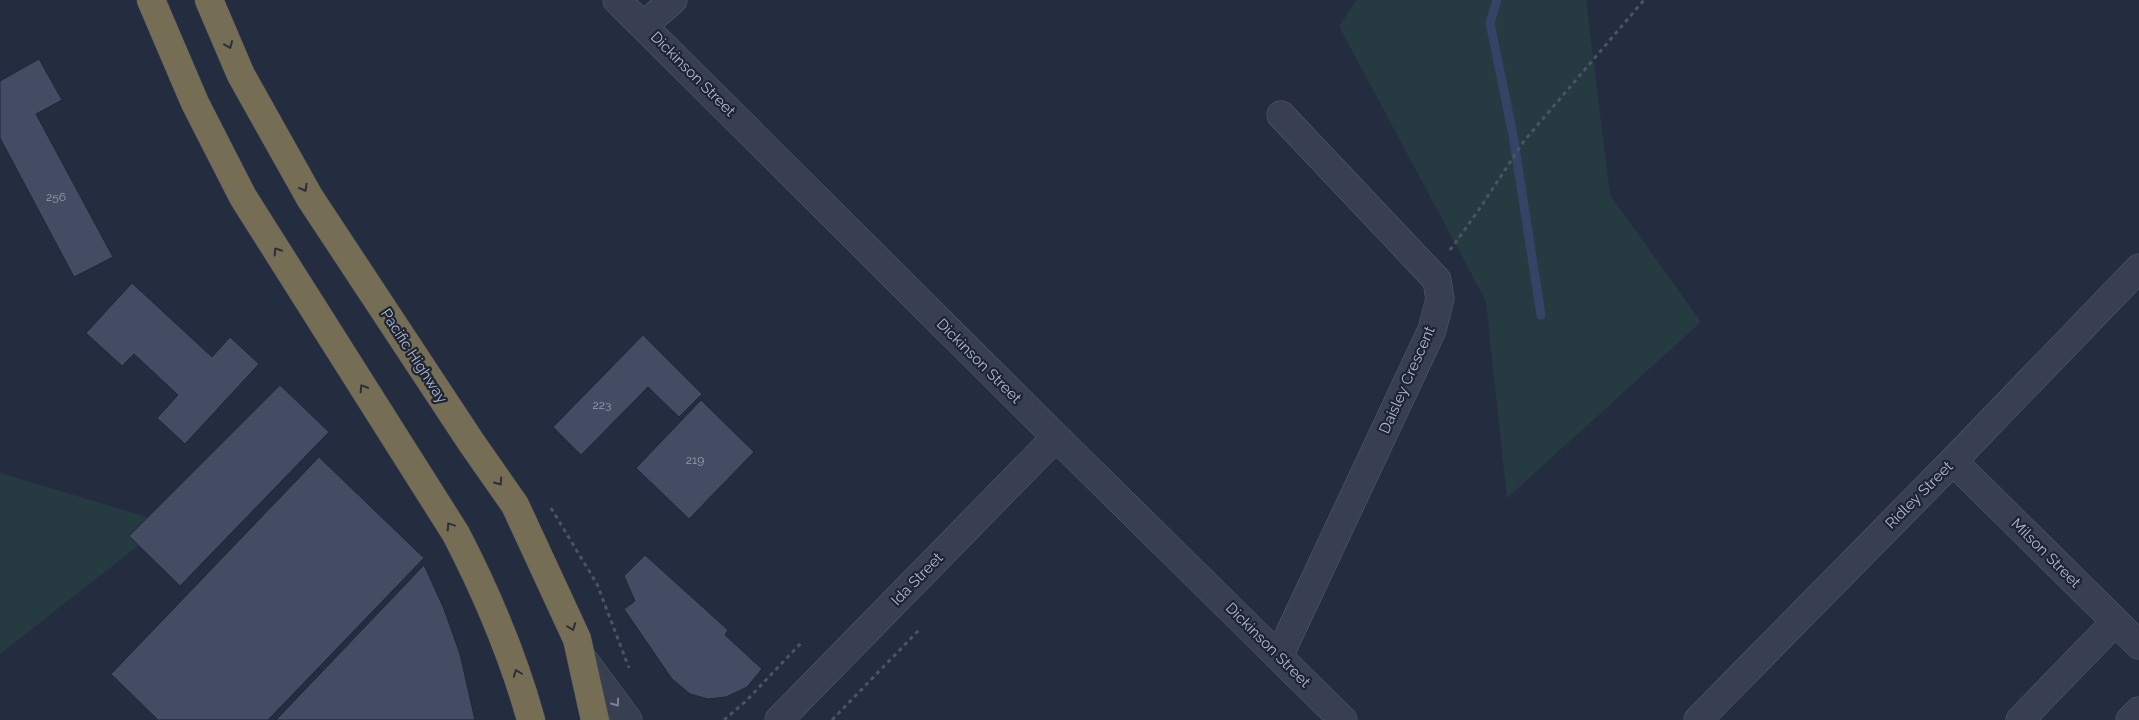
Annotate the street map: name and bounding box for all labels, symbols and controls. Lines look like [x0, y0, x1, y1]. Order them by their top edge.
street label: Dickinson Street [647, 28, 739, 120]
one-way arrow [222, 40, 233, 49]
one-way arrow [298, 183, 308, 192]
house number: 256 [46, 190, 66, 204]
one-way arrow [274, 247, 284, 256]
street label: Pacific Highway [377, 305, 451, 407]
street label: Dickinson Street [933, 315, 1025, 407]
street label: Daisley Crescent [1375, 324, 1439, 436]
one-way arrow [360, 385, 370, 394]
house number: 223 [593, 398, 611, 412]
house number: 219 [686, 453, 704, 467]
street label: Ridley Street [1881, 457, 1957, 533]
one-way arrow [493, 476, 502, 486]
street label: Milson Street [2008, 515, 2084, 591]
one-way arrow [447, 522, 457, 531]
street label: Ida Street [887, 549, 947, 609]
street label: Dickinson Street [1222, 599, 1314, 691]
one-way arrow [567, 622, 577, 630]
one-way arrow [513, 670, 523, 678]
one-way arrow [610, 697, 619, 707]

